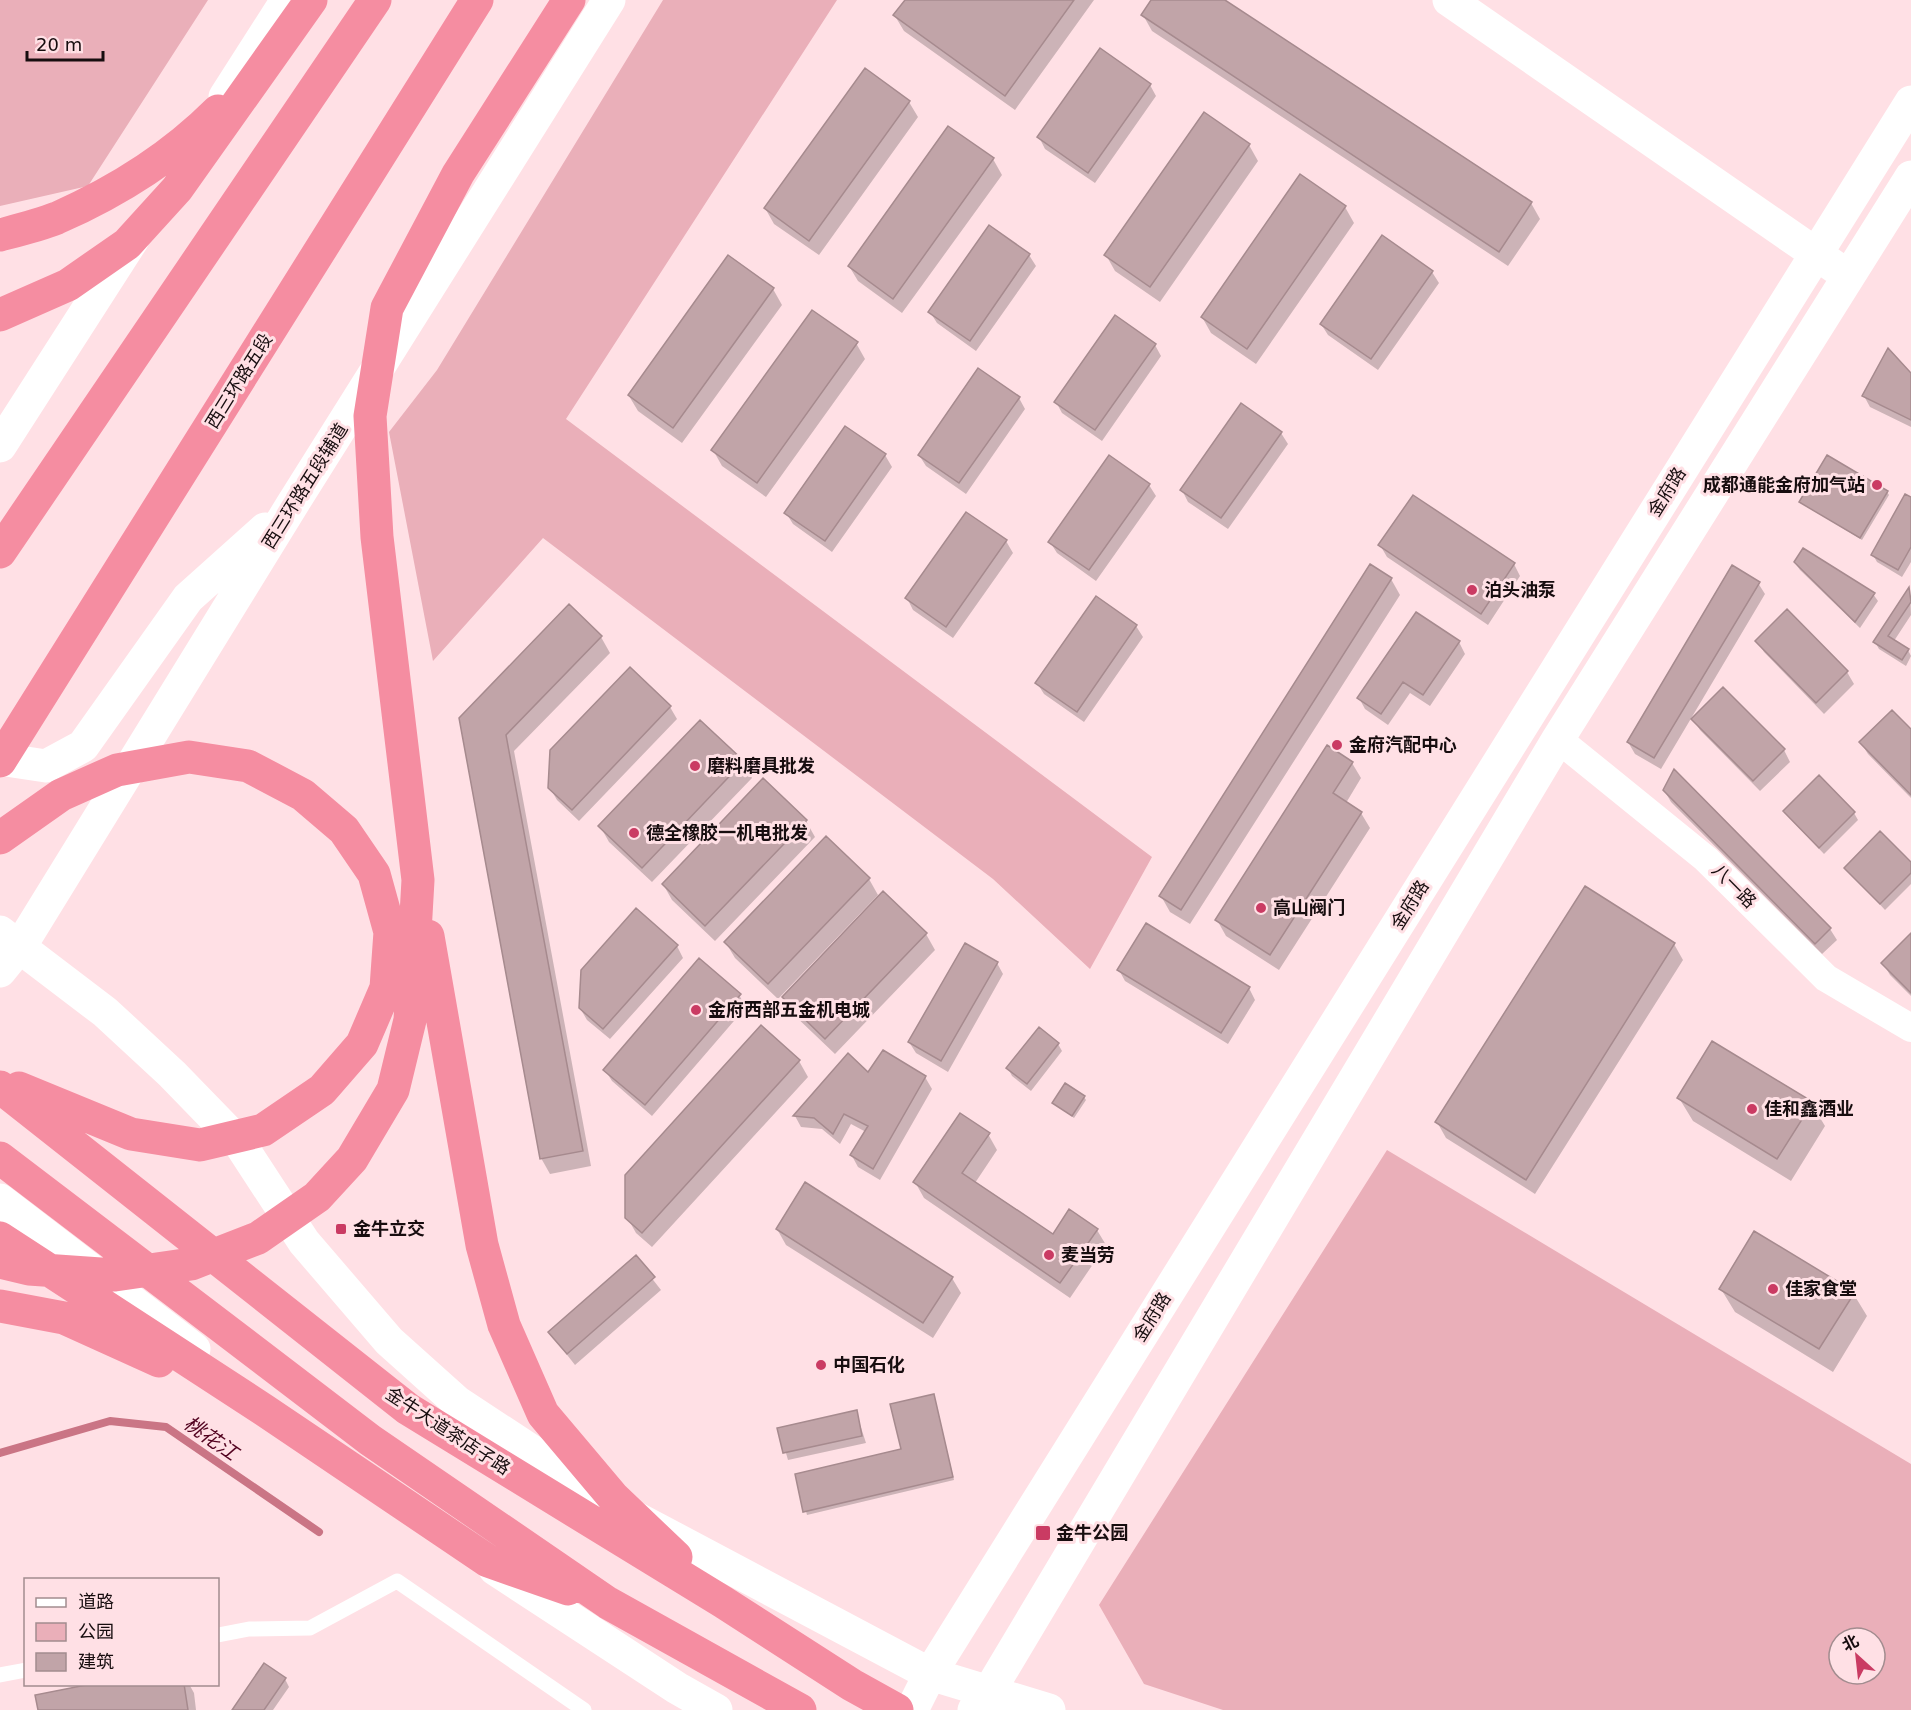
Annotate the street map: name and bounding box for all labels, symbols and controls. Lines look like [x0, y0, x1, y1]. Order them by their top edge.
scale bar [27, 24, 104, 62]
text: 20 m [36, 34, 82, 55]
street label: 西三环路五段 [201, 329, 276, 432]
street label: 西三环路五段辅道 [258, 419, 352, 552]
street label: 金府路 [1643, 463, 1690, 520]
place label: 成都通能金府加气站 [1703, 474, 1865, 495]
marker: 成都通能金府加气站 [1870, 478, 1884, 492]
place label: 泊头油泵 [1484, 579, 1556, 600]
marker: 泊头油泵 [1465, 583, 1479, 597]
place label: 金府汽配中心 [1349, 734, 1457, 755]
marker: 金府汽配中心 [1330, 738, 1344, 752]
place label: 磨料磨具批发 [707, 755, 815, 776]
marker: 磨料磨具批发 [688, 759, 702, 773]
place label: 德全橡胶一机电批发 [646, 822, 808, 843]
marker: 德全橡胶一机电批发 [627, 826, 641, 840]
street label: 八一路 [1708, 859, 1761, 912]
street label: 金府路 [1386, 876, 1433, 933]
place label: 高山阀门 [1273, 897, 1345, 918]
marker: 高山阀门 [1254, 901, 1268, 915]
place label: 金府西部五金机电城 [708, 999, 870, 1020]
marker: 金府西部五金机电城 [689, 1003, 703, 1017]
place label: 佳和鑫酒业 [1764, 1098, 1854, 1119]
marker: 佳和鑫酒业 [1745, 1102, 1759, 1116]
place label: 金牛立交 [353, 1218, 425, 1239]
marker: 金牛立交 [334, 1222, 348, 1236]
place label: 麦当劳 [1061, 1244, 1115, 1265]
marker: 麦当劳 [1042, 1248, 1056, 1262]
place label: 佳家食堂 [1785, 1278, 1857, 1299]
marker: 佳家食堂 [1766, 1282, 1780, 1296]
street label: 金府路 [1128, 1288, 1175, 1345]
place label: 中国石化 [833, 1354, 905, 1375]
marker: 中国石化 [814, 1358, 828, 1372]
street label: 金牛大道茶店子路 [382, 1383, 514, 1479]
water label: 桃花江 [180, 1411, 244, 1466]
place label: 金牛公园 [1056, 1522, 1128, 1543]
marker: 金牛公园 [1034, 1524, 1052, 1542]
legend [24, 1578, 219, 1686]
text: 道路 [78, 1591, 114, 1612]
text: 公园 [78, 1621, 114, 1642]
north arrow [1827, 1626, 1887, 1686]
text: 北 [1839, 1631, 1862, 1655]
text: 建筑 [78, 1651, 114, 1672]

